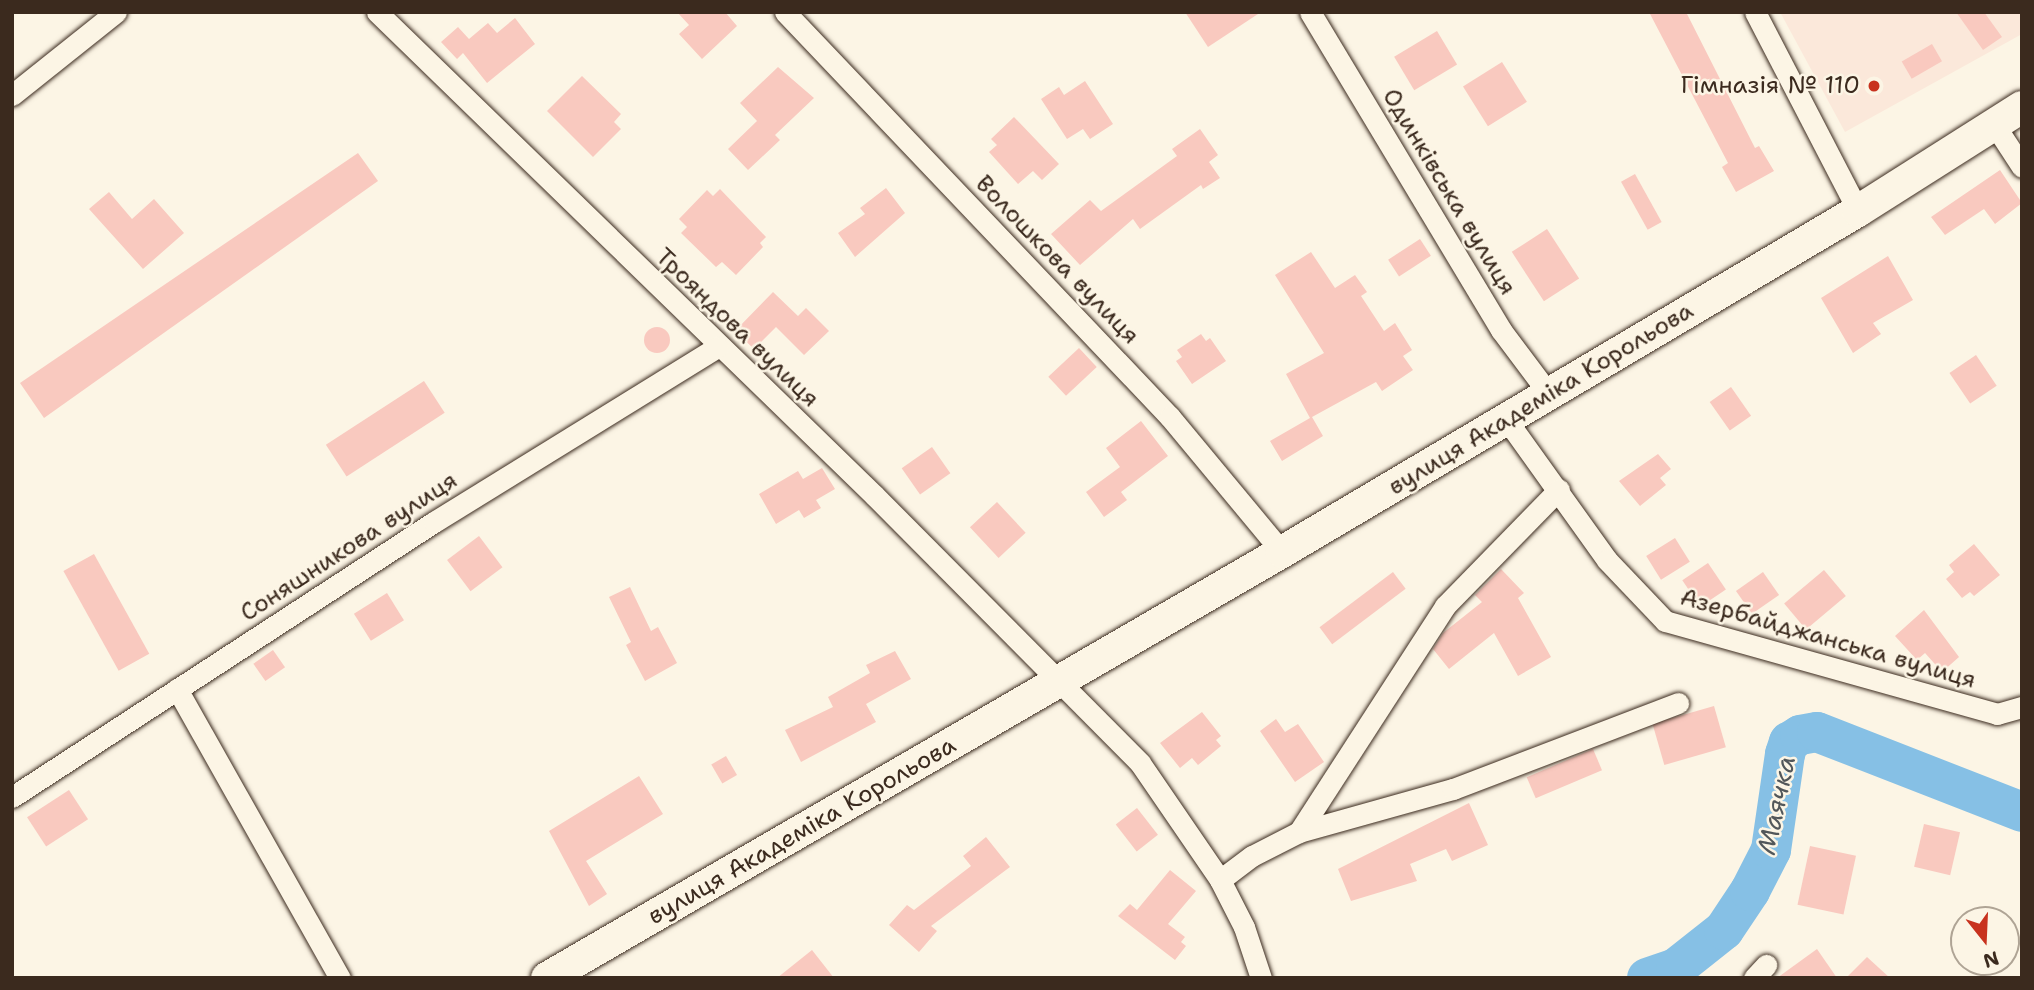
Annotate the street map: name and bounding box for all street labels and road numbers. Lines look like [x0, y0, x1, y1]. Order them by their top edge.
street label: Одинківська вулиця [1376, 84, 1522, 300]
street label: Волошкова вулиця [969, 170, 1145, 350]
street label: Трояндова вулиця [649, 243, 825, 413]
street label: вулиця Академіка Корольова [1383, 296, 1699, 502]
street label: Соняшникова вулиця [235, 466, 463, 628]
street label: Азербайджанська вулиця [1677, 583, 1979, 695]
street label: вулиця Академіка Корольова [643, 731, 961, 931]

